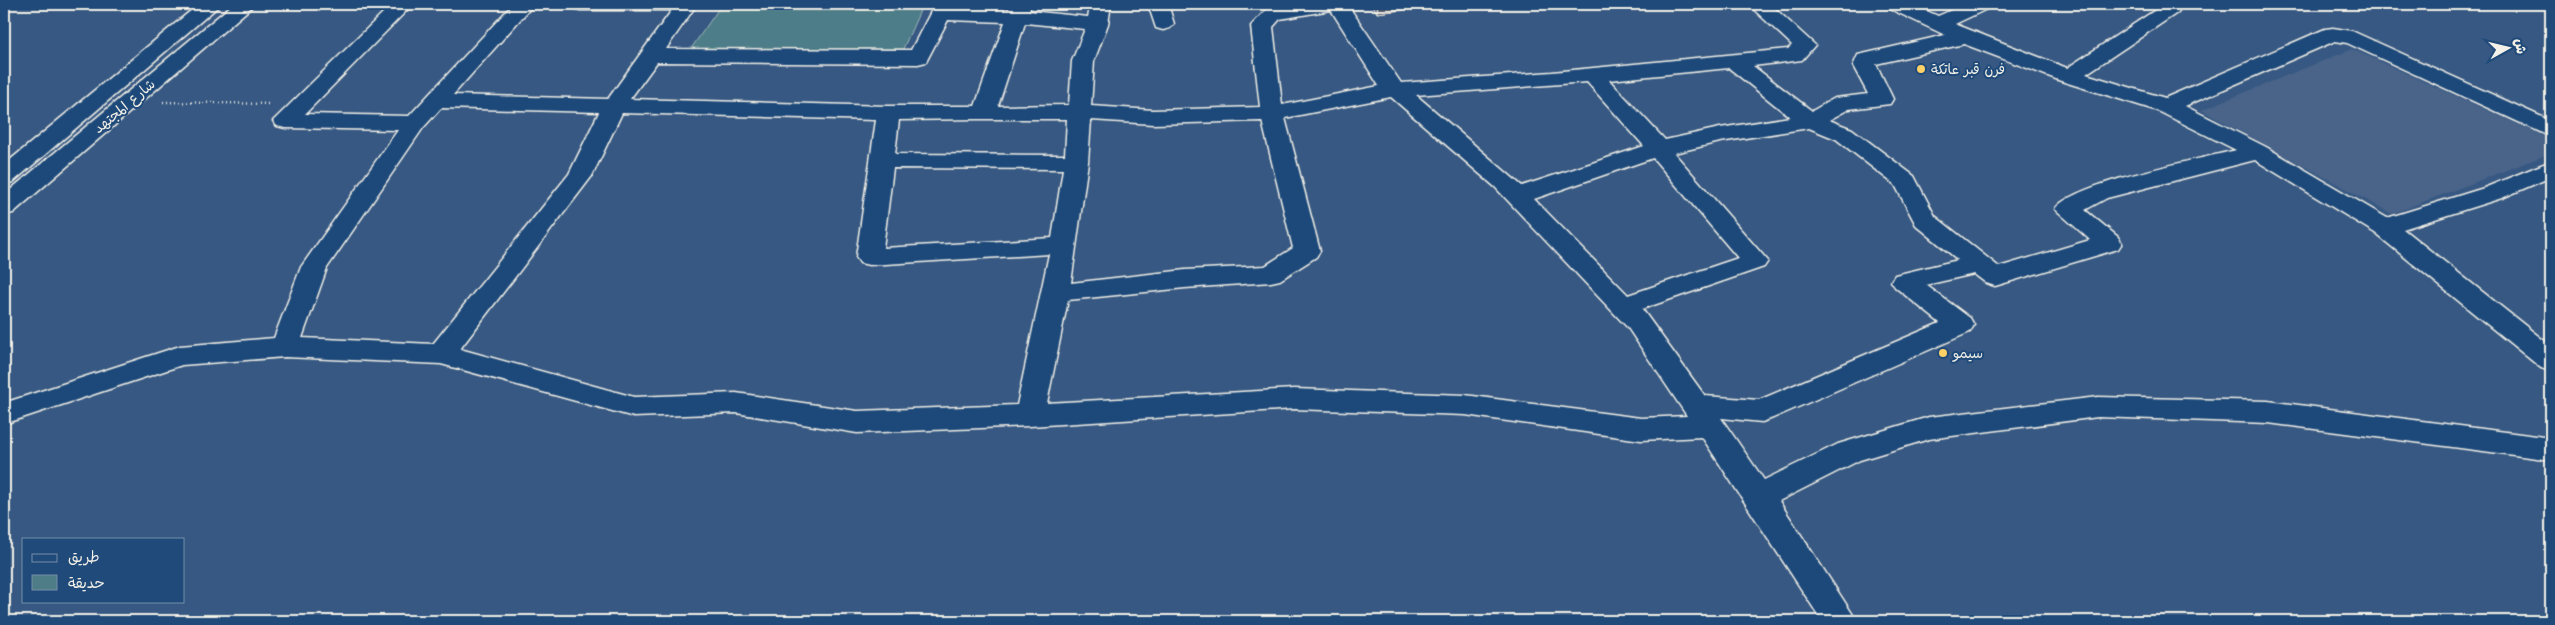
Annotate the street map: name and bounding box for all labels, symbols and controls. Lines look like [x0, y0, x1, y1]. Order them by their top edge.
north arrow [2482, 22, 2532, 72]
text: ش [2511, 37, 2531, 55]
place label: فرن قبر عاتكة [1931, 60, 2005, 78]
marker: فرن قبر عاتكة [1915, 63, 1927, 75]
street label: شارع المجتهد [89, 75, 159, 138]
place label: سيمو [1952, 344, 1983, 362]
marker: سيمو [1937, 347, 1949, 359]
legend [22, 538, 185, 602]
text: طريق [68, 547, 100, 567]
text: حديقة [68, 573, 105, 593]

